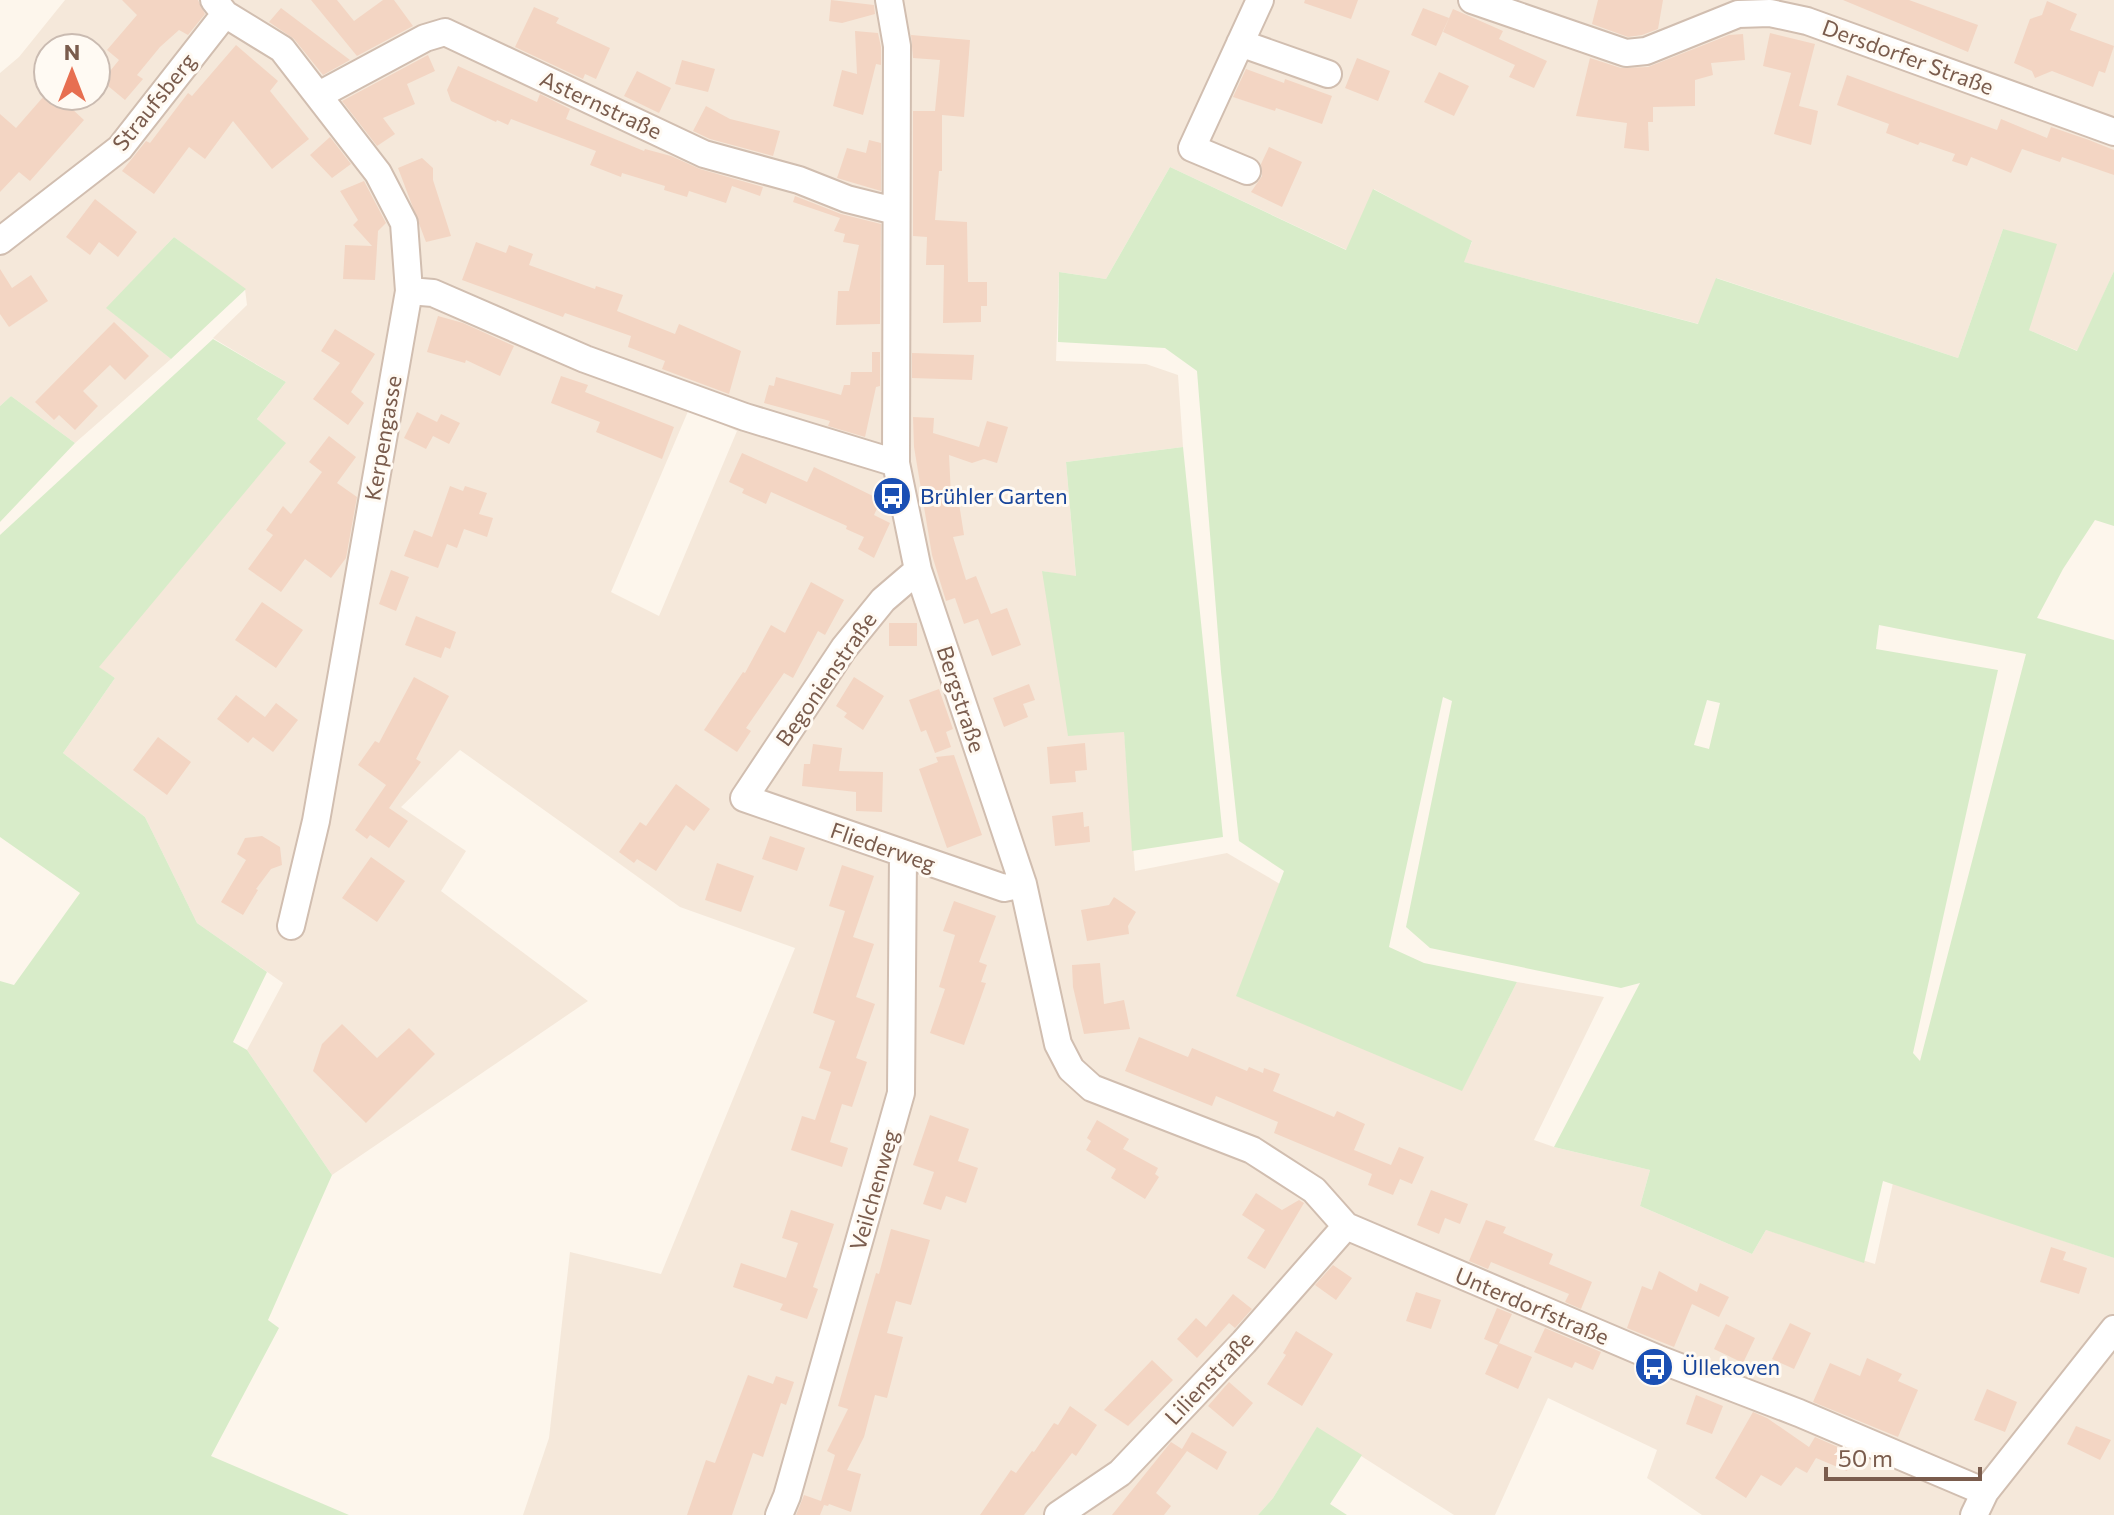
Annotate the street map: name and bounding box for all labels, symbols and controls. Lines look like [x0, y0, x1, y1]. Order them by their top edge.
street label: Dersdorfer Straße [1819, 13, 1998, 100]
north arrow [32, 32, 112, 112]
text: N [64, 38, 80, 65]
street label: Straufsberg [106, 47, 201, 156]
street label: Asternstraße [536, 65, 666, 144]
street label: Kerpengasse [358, 373, 407, 503]
bus stop icon: Brühler Garten [871, 475, 913, 517]
place label: Brühler Garten [920, 482, 1068, 509]
street label: Begonienstraße [769, 607, 882, 751]
street label: Bergstraße [932, 642, 991, 756]
street label: Fliederweg [827, 816, 939, 877]
street label: Veilchenweg [843, 1126, 904, 1253]
street label: Unterdorfstraße [1451, 1261, 1613, 1350]
street label: Lilienstraße [1159, 1325, 1259, 1430]
bus stop icon: Üllekoven [1633, 1346, 1675, 1388]
place label: Üllekoven [1682, 1353, 1780, 1380]
scale bar [1826, 1431, 1980, 1481]
text: 50 m [1838, 1443, 1893, 1472]

